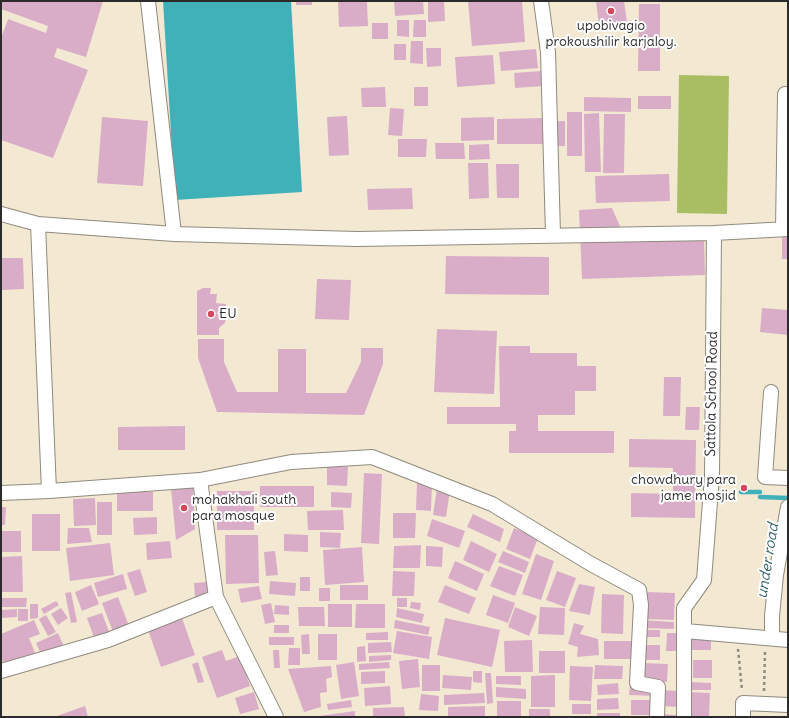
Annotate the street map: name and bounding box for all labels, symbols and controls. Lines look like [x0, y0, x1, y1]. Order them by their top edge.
marker: upobivagio prokoushilir karjaloy. [606, 6, 616, 16]
place label: upobivagio prokoushilir karjaloy. [545, 18, 677, 50]
place label: EU [219, 306, 237, 322]
marker: EU [206, 309, 216, 319]
street label: Sattola School Road [703, 331, 721, 457]
place label: chowdhury para jame mosjid [631, 472, 736, 504]
marker: chowdhury para jame mosjid [739, 483, 749, 493]
place label: mohakhali south para mosque [192, 492, 296, 524]
marker: mohakhali south para mosque [179, 503, 189, 513]
water label: under road [753, 522, 783, 600]

